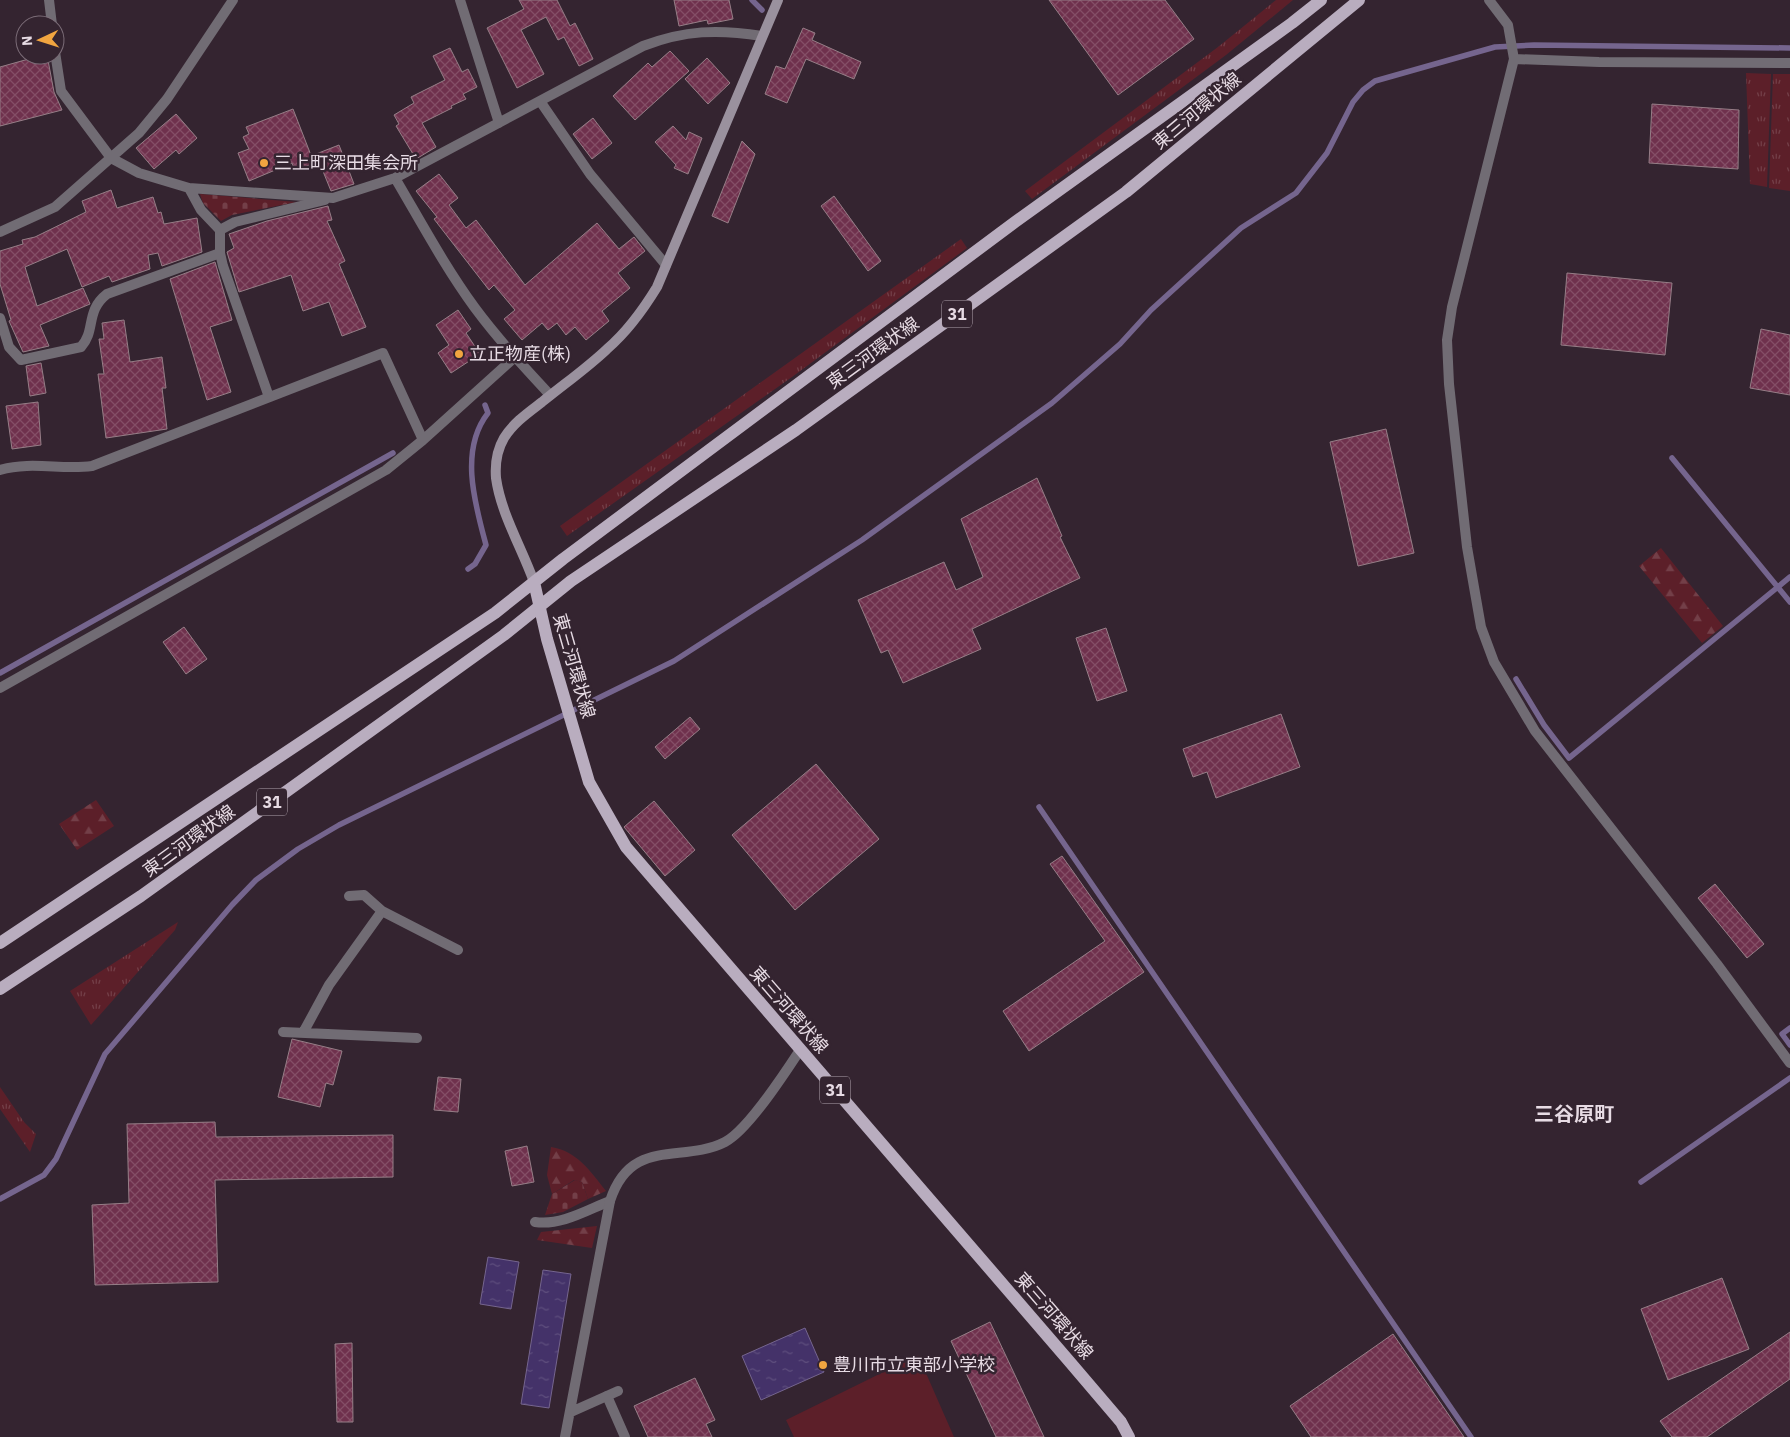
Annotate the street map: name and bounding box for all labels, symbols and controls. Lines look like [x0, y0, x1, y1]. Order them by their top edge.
north arrow [15, 15, 65, 65]
text: N [18, 35, 36, 47]
street label: 東三河環状線 [1148, 67, 1245, 154]
place label: 三上町深田集会所 [274, 151, 418, 174]
marker: 三上町深田集会所 [258, 157, 270, 169]
road number: 31 [942, 300, 972, 328]
street label: 東三河環状線 [822, 312, 923, 394]
place label: 立正物産(株) [469, 342, 571, 365]
marker: 立正物産(株) [453, 348, 465, 360]
street label: 東三河環状線 [549, 611, 600, 721]
road number: 31 [257, 789, 287, 816]
street label: 東三河環状線 [138, 800, 239, 882]
street label: 東三河環状線 [745, 961, 833, 1058]
road number: 31 [820, 1076, 850, 1104]
district label: 三谷原町 [1534, 1100, 1614, 1127]
street label: 東三河環状線 [1010, 1267, 1098, 1364]
place label: 豊川市立東部小学校 [833, 1353, 995, 1376]
marker: 豊川市立東部小学校 [817, 1359, 829, 1371]

